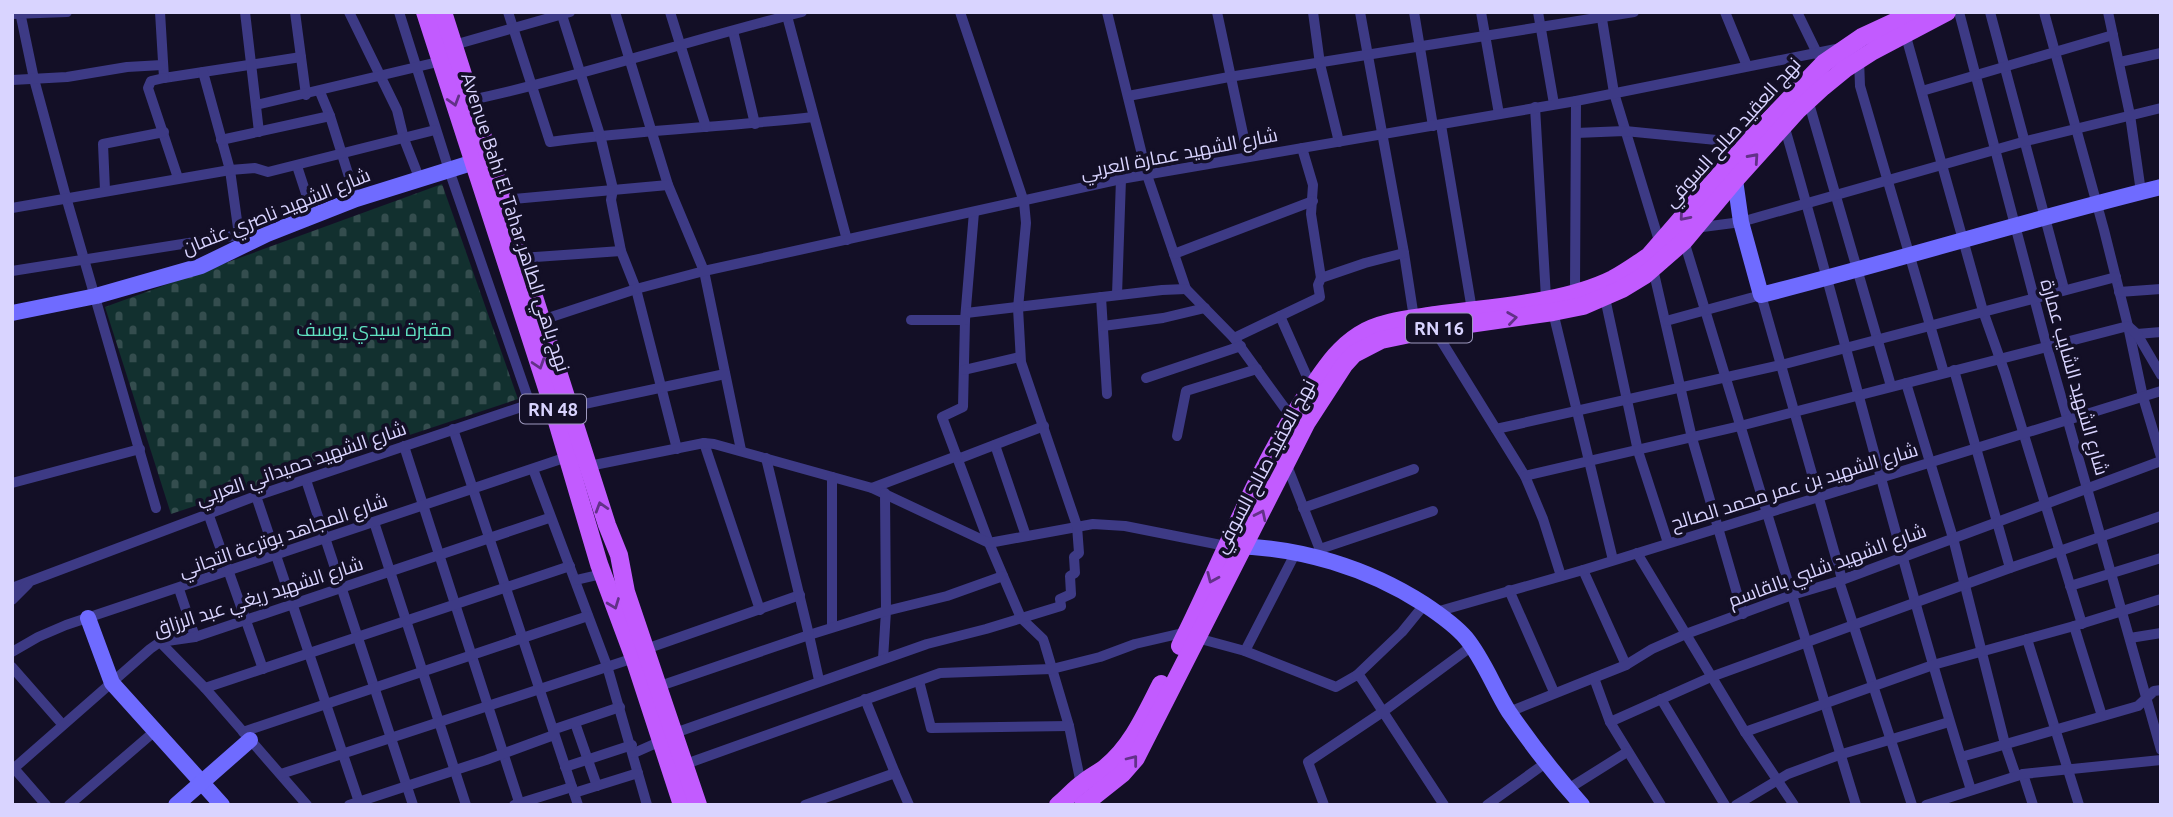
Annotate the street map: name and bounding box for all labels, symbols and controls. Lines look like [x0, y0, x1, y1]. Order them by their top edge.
street label: نهج العقيد صالح السوفي [1659, 53, 1808, 214]
street label: Avenue Bahi El Tahar,نهج باهي الطاهر [453, 70, 575, 376]
one-way arrow [445, 94, 460, 106]
street label: شارع الشهيد عمارة العربي [1078, 123, 1280, 187]
one-way arrow [1746, 154, 1758, 167]
street label: شارع الشهيد ناصري عثمان [179, 163, 375, 263]
one-way arrow [1680, 208, 1692, 221]
street label: شارع الشهيد الشايب عمارة [2033, 276, 2114, 479]
one-way arrow [1507, 311, 1518, 326]
road number: RN 16 [1406, 314, 1472, 342]
park label: مقبرة سيدي يوسف [296, 318, 452, 344]
one-way arrow [531, 357, 545, 369]
street label: نهج العقيد صالح السوفي [1209, 375, 1323, 558]
road number: RN 48 [520, 394, 586, 424]
street label: شارع الشهيد حميداني العربي [193, 417, 410, 513]
street label: شارع الشهيد بن عمر محمد الصالح [1668, 438, 1921, 537]
street label: شارع المجاهد بوترعة التجاني [176, 489, 392, 585]
one-way arrow [595, 502, 610, 514]
one-way arrow [1252, 510, 1266, 522]
street label: شارع الشهيد شلبي بالقاسم [1725, 519, 1931, 615]
street label: شارع الشهيد ريغي عبد الرزاق [150, 552, 367, 644]
one-way arrow [1206, 571, 1220, 583]
one-way arrow [605, 598, 619, 610]
one-way arrow [1125, 755, 1138, 767]

